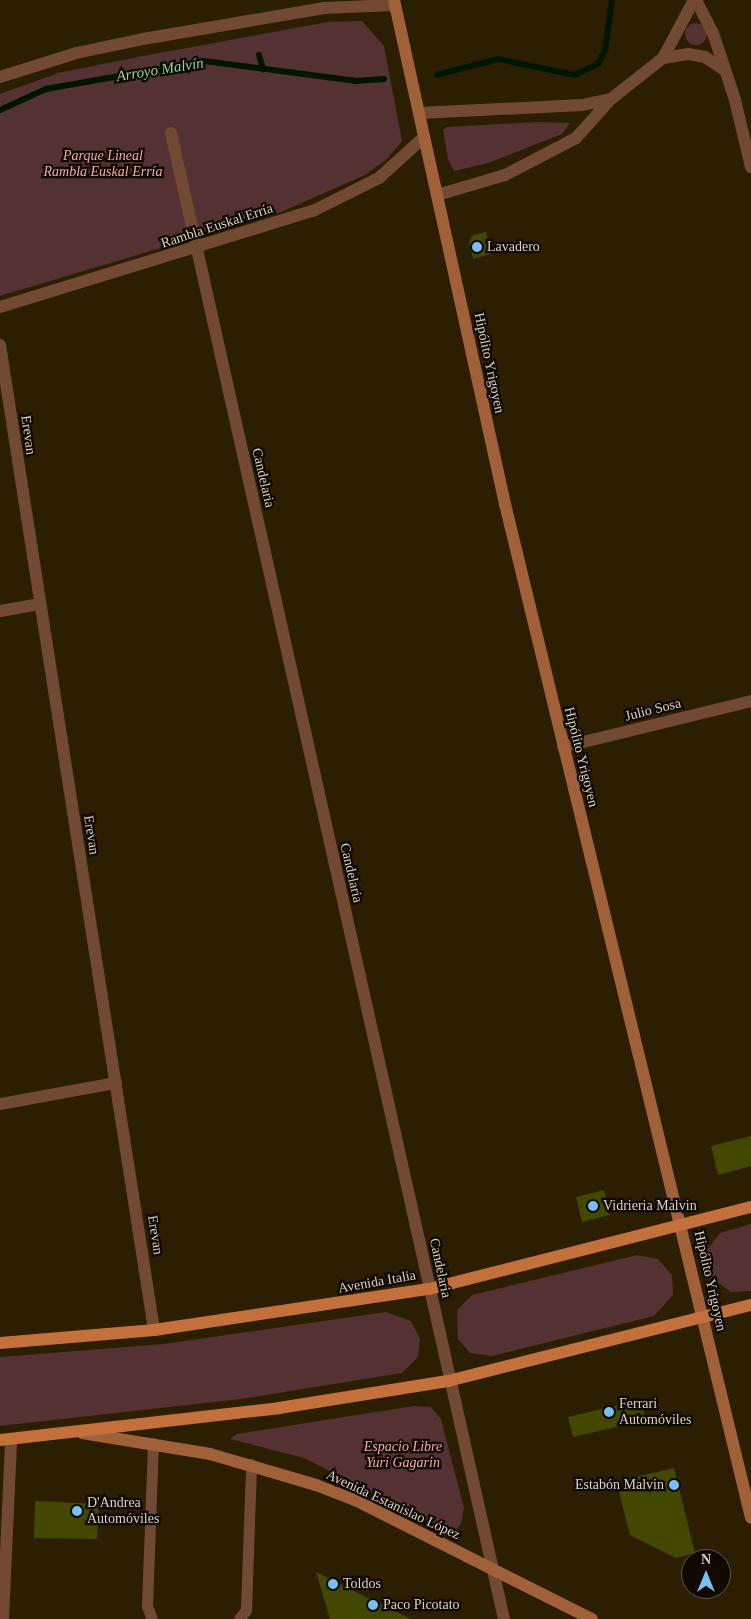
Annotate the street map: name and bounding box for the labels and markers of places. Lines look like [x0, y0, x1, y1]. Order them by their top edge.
place label: Lavadero [487, 239, 540, 255]
marker: Lavadero [471, 241, 483, 253]
place label: Vidrieria Malvin [603, 1198, 697, 1214]
marker: Vidrieria Malvin [587, 1200, 599, 1212]
place label: Ferrari Automóviles [619, 1396, 691, 1428]
marker: Ferrari Automóviles [603, 1406, 615, 1418]
place label: Estabón Malvin [575, 1477, 664, 1493]
marker: Estabón Malvin [668, 1479, 680, 1491]
place label: D'Andrea Automóviles [87, 1495, 159, 1528]
marker: D'Andrea Automóviles [71, 1505, 83, 1517]
place label: Toldos [343, 1576, 381, 1592]
marker: Toldos [327, 1578, 339, 1590]
place label: Paco Picotato [383, 1597, 460, 1613]
marker: Paco Picotato [367, 1599, 379, 1611]

